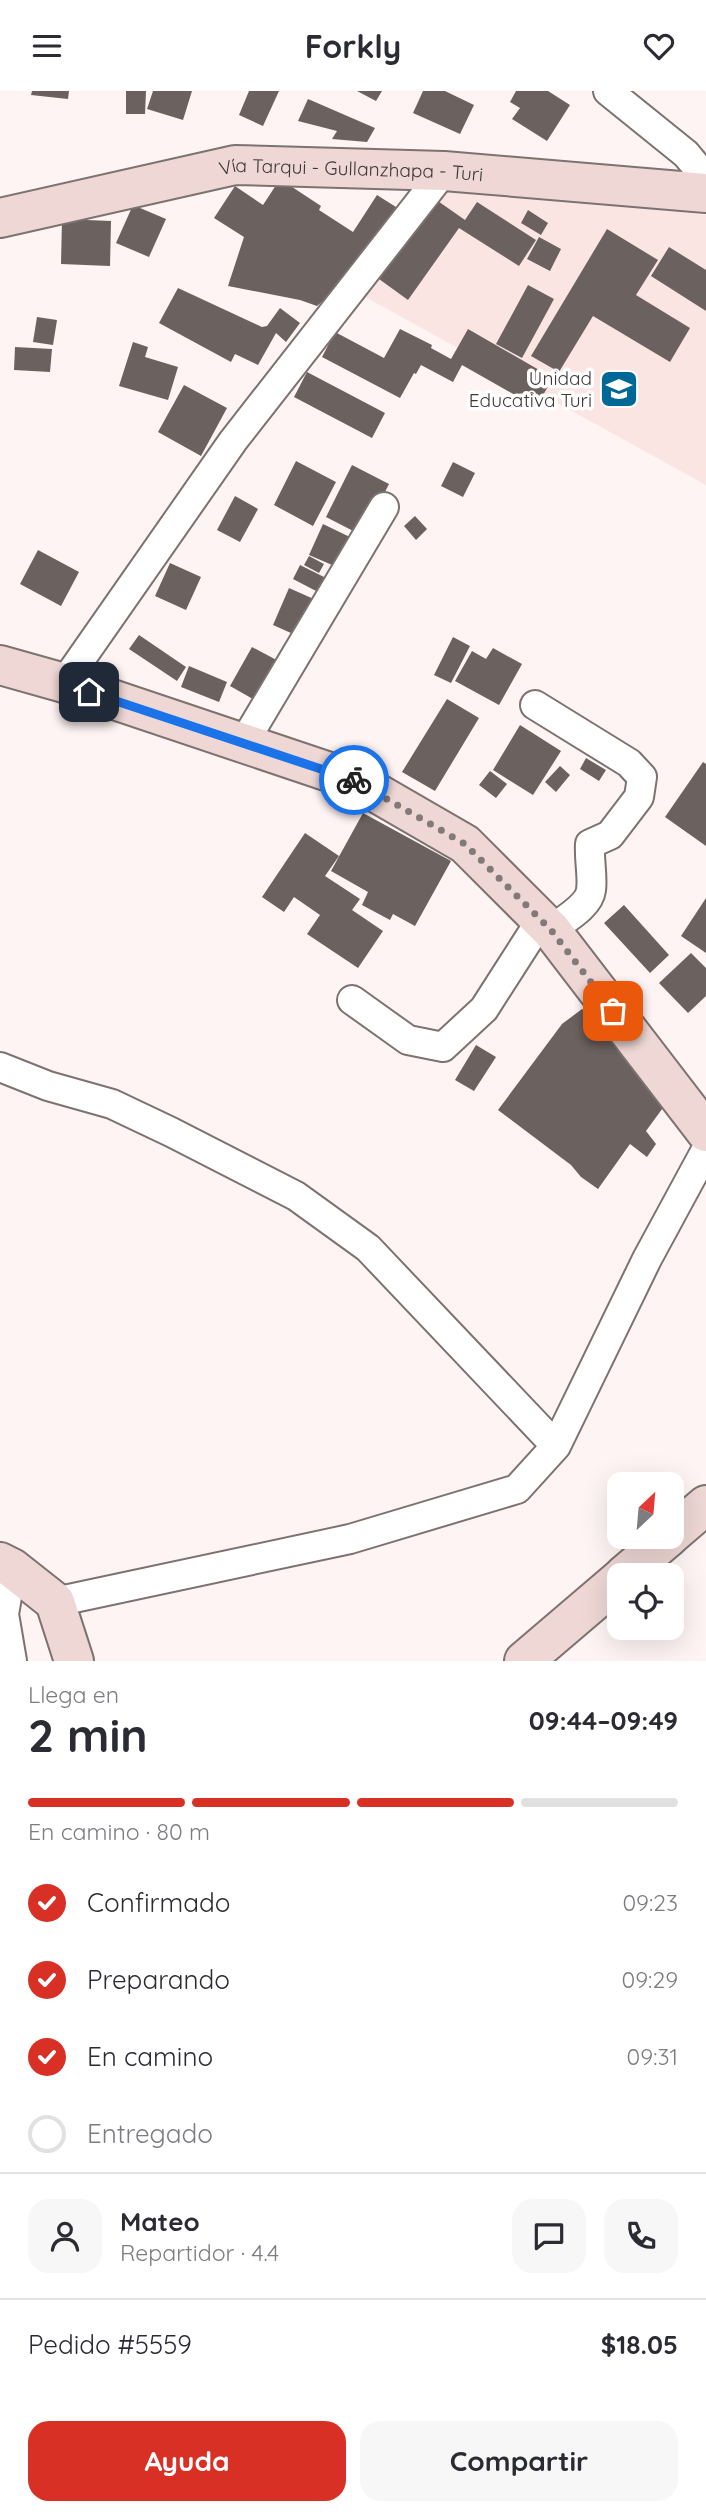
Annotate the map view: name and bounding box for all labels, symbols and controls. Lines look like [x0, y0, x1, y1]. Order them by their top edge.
text: Forkly [305, 26, 401, 66]
icon: menu [28, 27, 66, 65]
icon: heart [640, 27, 678, 65]
street label: Vía Tarqui - Gullanzhapa - Turi [217, 153, 484, 186]
place label: Unidad Educativa Turi [469, 366, 592, 412]
school or university icon: Unidad Educativa Turi [598, 368, 640, 410]
pin [59, 662, 119, 722]
icon: home [70, 673, 108, 711]
courier [319, 745, 389, 815]
icon: bike [335, 761, 373, 799]
pin [583, 981, 643, 1041]
icon: bag [594, 992, 632, 1030]
north arrow [607, 1472, 684, 1549]
map controls [607, 1472, 684, 1640]
button: locate [607, 1563, 684, 1640]
text: Llega en [28, 1680, 119, 1709]
text: 09:44–09:49 [529, 1704, 678, 1737]
text: 2 min [28, 1706, 148, 1764]
text: En camino · 80 m [28, 1817, 210, 1846]
icon: check [28, 1884, 66, 1922]
text: Confirmado [87, 1886, 231, 1919]
text: 09:23 [622, 1888, 678, 1917]
icon: check [28, 1961, 66, 1999]
text: Preparando [87, 1963, 230, 1996]
text: 09:29 [622, 1965, 678, 1994]
icon: check [28, 2038, 66, 2076]
text: En camino [87, 2040, 213, 2073]
text: 09:31 [627, 2042, 678, 2071]
text: Entregado [87, 2117, 213, 2150]
button: person [28, 2199, 102, 2273]
button: chat [512, 2199, 586, 2273]
button: phone [604, 2199, 678, 2273]
text: Mateo [120, 2205, 200, 2238]
text: Repartidor · 4.4 [120, 2238, 279, 2267]
text: Pedido #5559 [28, 2328, 192, 2361]
text: $18.05 [601, 2328, 678, 2361]
button: Ayuda [28, 2421, 346, 2501]
button: Compartir [360, 2421, 678, 2501]

